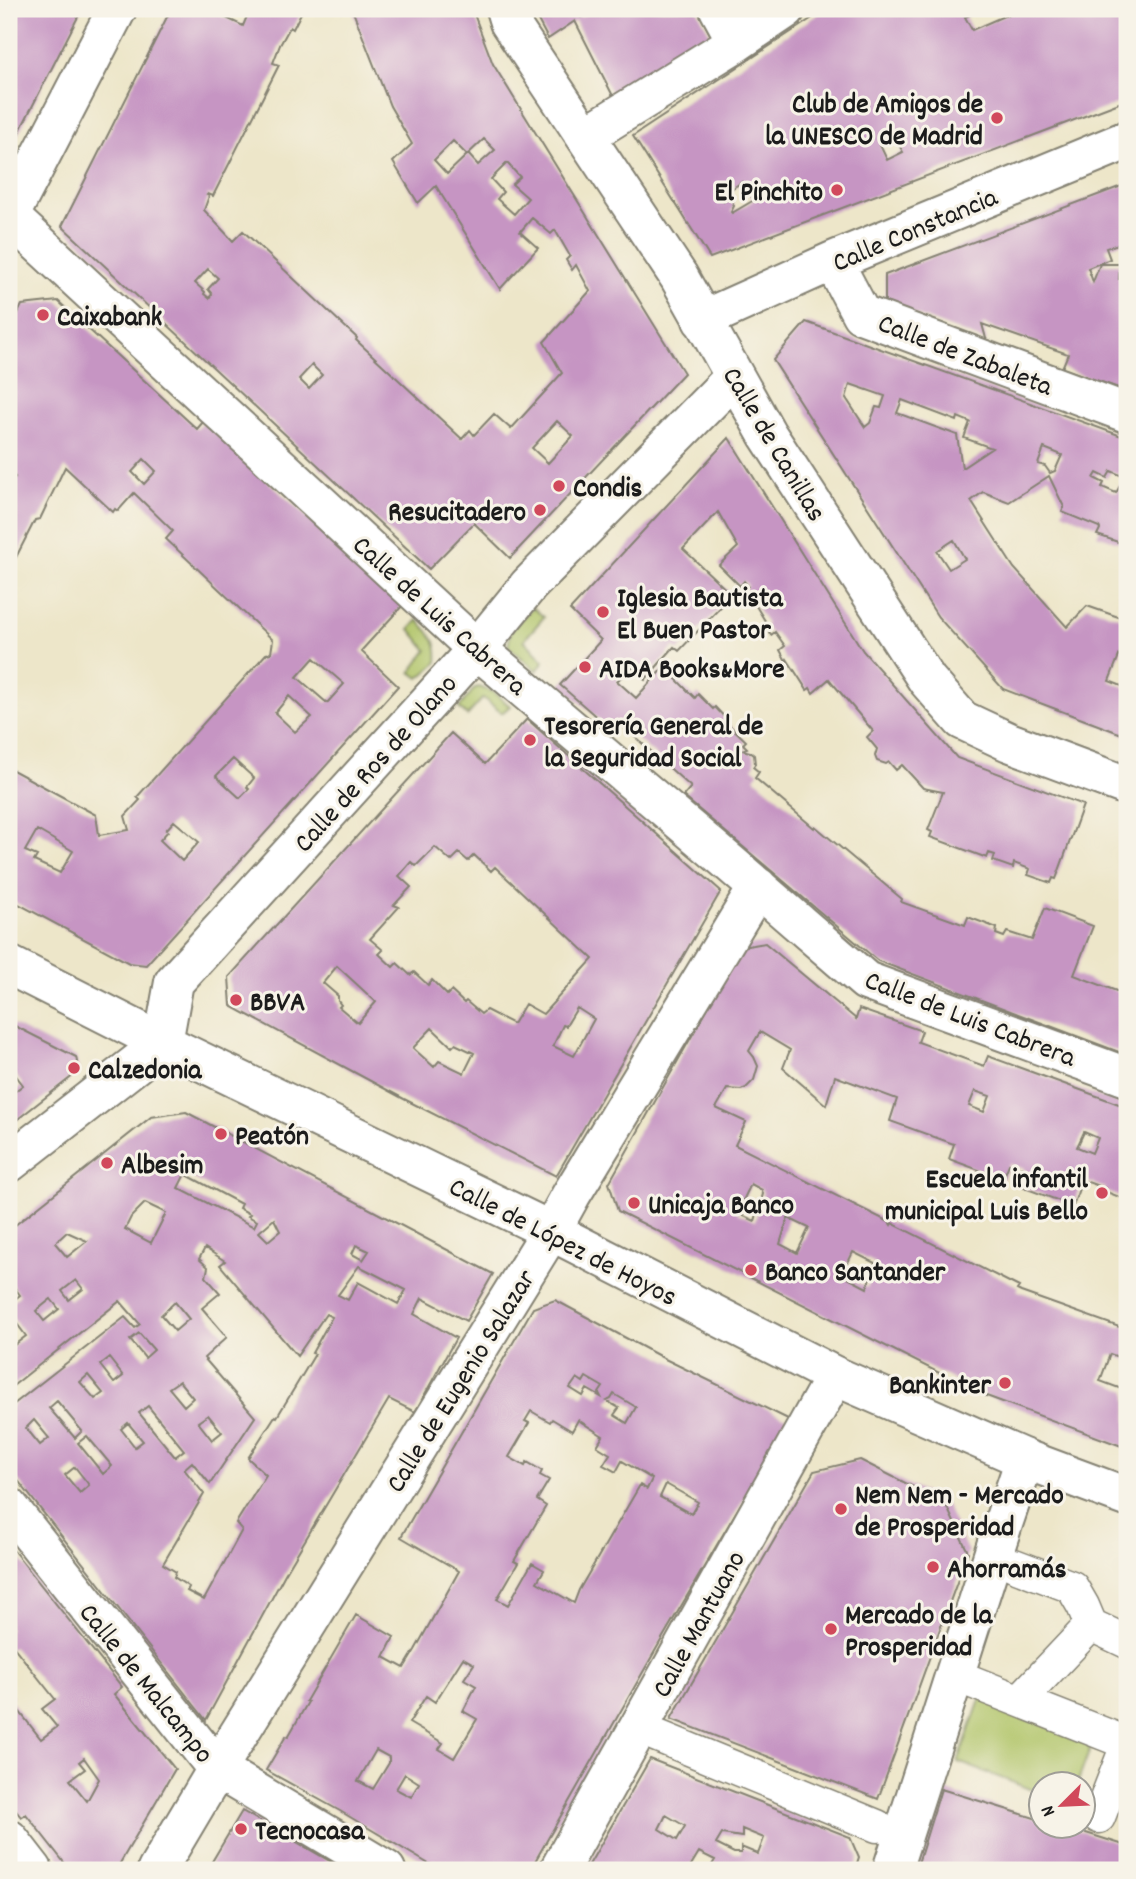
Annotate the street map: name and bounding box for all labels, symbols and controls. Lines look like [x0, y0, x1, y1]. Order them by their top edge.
place label: Club de Amigos de la UNESCO de Madrid [765, 87, 983, 159]
marker: Club de Amigos de la UNESCO de Madrid [989, 110, 1005, 126]
place label: El Pinchito [714, 175, 823, 215]
street label: Calle Constancia [827, 179, 1006, 285]
marker: El Pinchito [829, 182, 845, 198]
place label: Caixabank [57, 300, 162, 340]
street label: Calle de Zabaleta [871, 306, 1058, 410]
marker: Caixabank [35, 307, 51, 323]
street label: Calle de Canillas [710, 361, 834, 531]
place label: Condis [573, 471, 642, 511]
marker: Condis [551, 478, 567, 494]
place label: Resucitadero [388, 495, 526, 535]
marker: Resucitadero [532, 502, 548, 518]
street label: Calle de Luis Cabrera [341, 528, 535, 708]
place label: Iglesia Bautista El Buen Pastor [617, 581, 783, 653]
marker: Iglesia Bautista El Buen Pastor [595, 604, 611, 620]
place label: AIDA Books&More [599, 652, 784, 692]
marker: AIDA Books&More [577, 659, 593, 675]
street label: Calle de Ros de Olano [286, 667, 469, 864]
place label: Tesorería General de la Seguridad Social [544, 709, 763, 781]
marker: Tesorería General de la Seguridad Social [522, 732, 538, 748]
street label: Calle de Luis Cabrera [858, 963, 1081, 1081]
place label: BBVA [250, 985, 305, 1025]
marker: BBVA [228, 992, 244, 1008]
place label: Calzedonia [88, 1053, 202, 1093]
marker: Calzedonia [66, 1060, 82, 1076]
place label: Peatón [235, 1119, 309, 1159]
marker: Peatón [213, 1126, 229, 1142]
place label: Albesim [121, 1148, 204, 1188]
marker: Albesim [99, 1155, 115, 1171]
place label: Escuela infantil municipal Luis Bello [885, 1162, 1088, 1234]
street label: Calle de López de Hoyos [441, 1170, 683, 1319]
marker: Escuela infantil municipal Luis Bello [1094, 1185, 1110, 1201]
place label: Unicaja Banco [648, 1188, 794, 1228]
marker: Unicaja Banco [626, 1195, 642, 1211]
place label: Banco Santander [765, 1255, 946, 1295]
marker: Banco Santander [743, 1262, 759, 1278]
street label: Calle de Eugenio Salazar [378, 1263, 549, 1502]
place label: Bankinter [889, 1368, 992, 1408]
marker: Bankinter [997, 1375, 1013, 1391]
place label: Nem Nem - Mercado de Prosperidad [855, 1478, 1064, 1550]
marker: Nem Nem - Mercado de Prosperidad [833, 1501, 849, 1517]
street label: Calle Mantuano [645, 1545, 758, 1706]
place label: Ahorramás [947, 1552, 1067, 1592]
marker: Ahorramás [925, 1559, 941, 1575]
street label: Calle de Malcampo [67, 1596, 221, 1774]
place label: Mercado de la Prosperidad [845, 1598, 993, 1670]
marker: Mercado de la Prosperidad [823, 1621, 839, 1637]
north arrow [1028, 1770, 1098, 1840]
text: N [1035, 1801, 1064, 1820]
place label: Tecnocasa [255, 1814, 365, 1854]
marker: Tecnocasa [233, 1821, 249, 1837]

